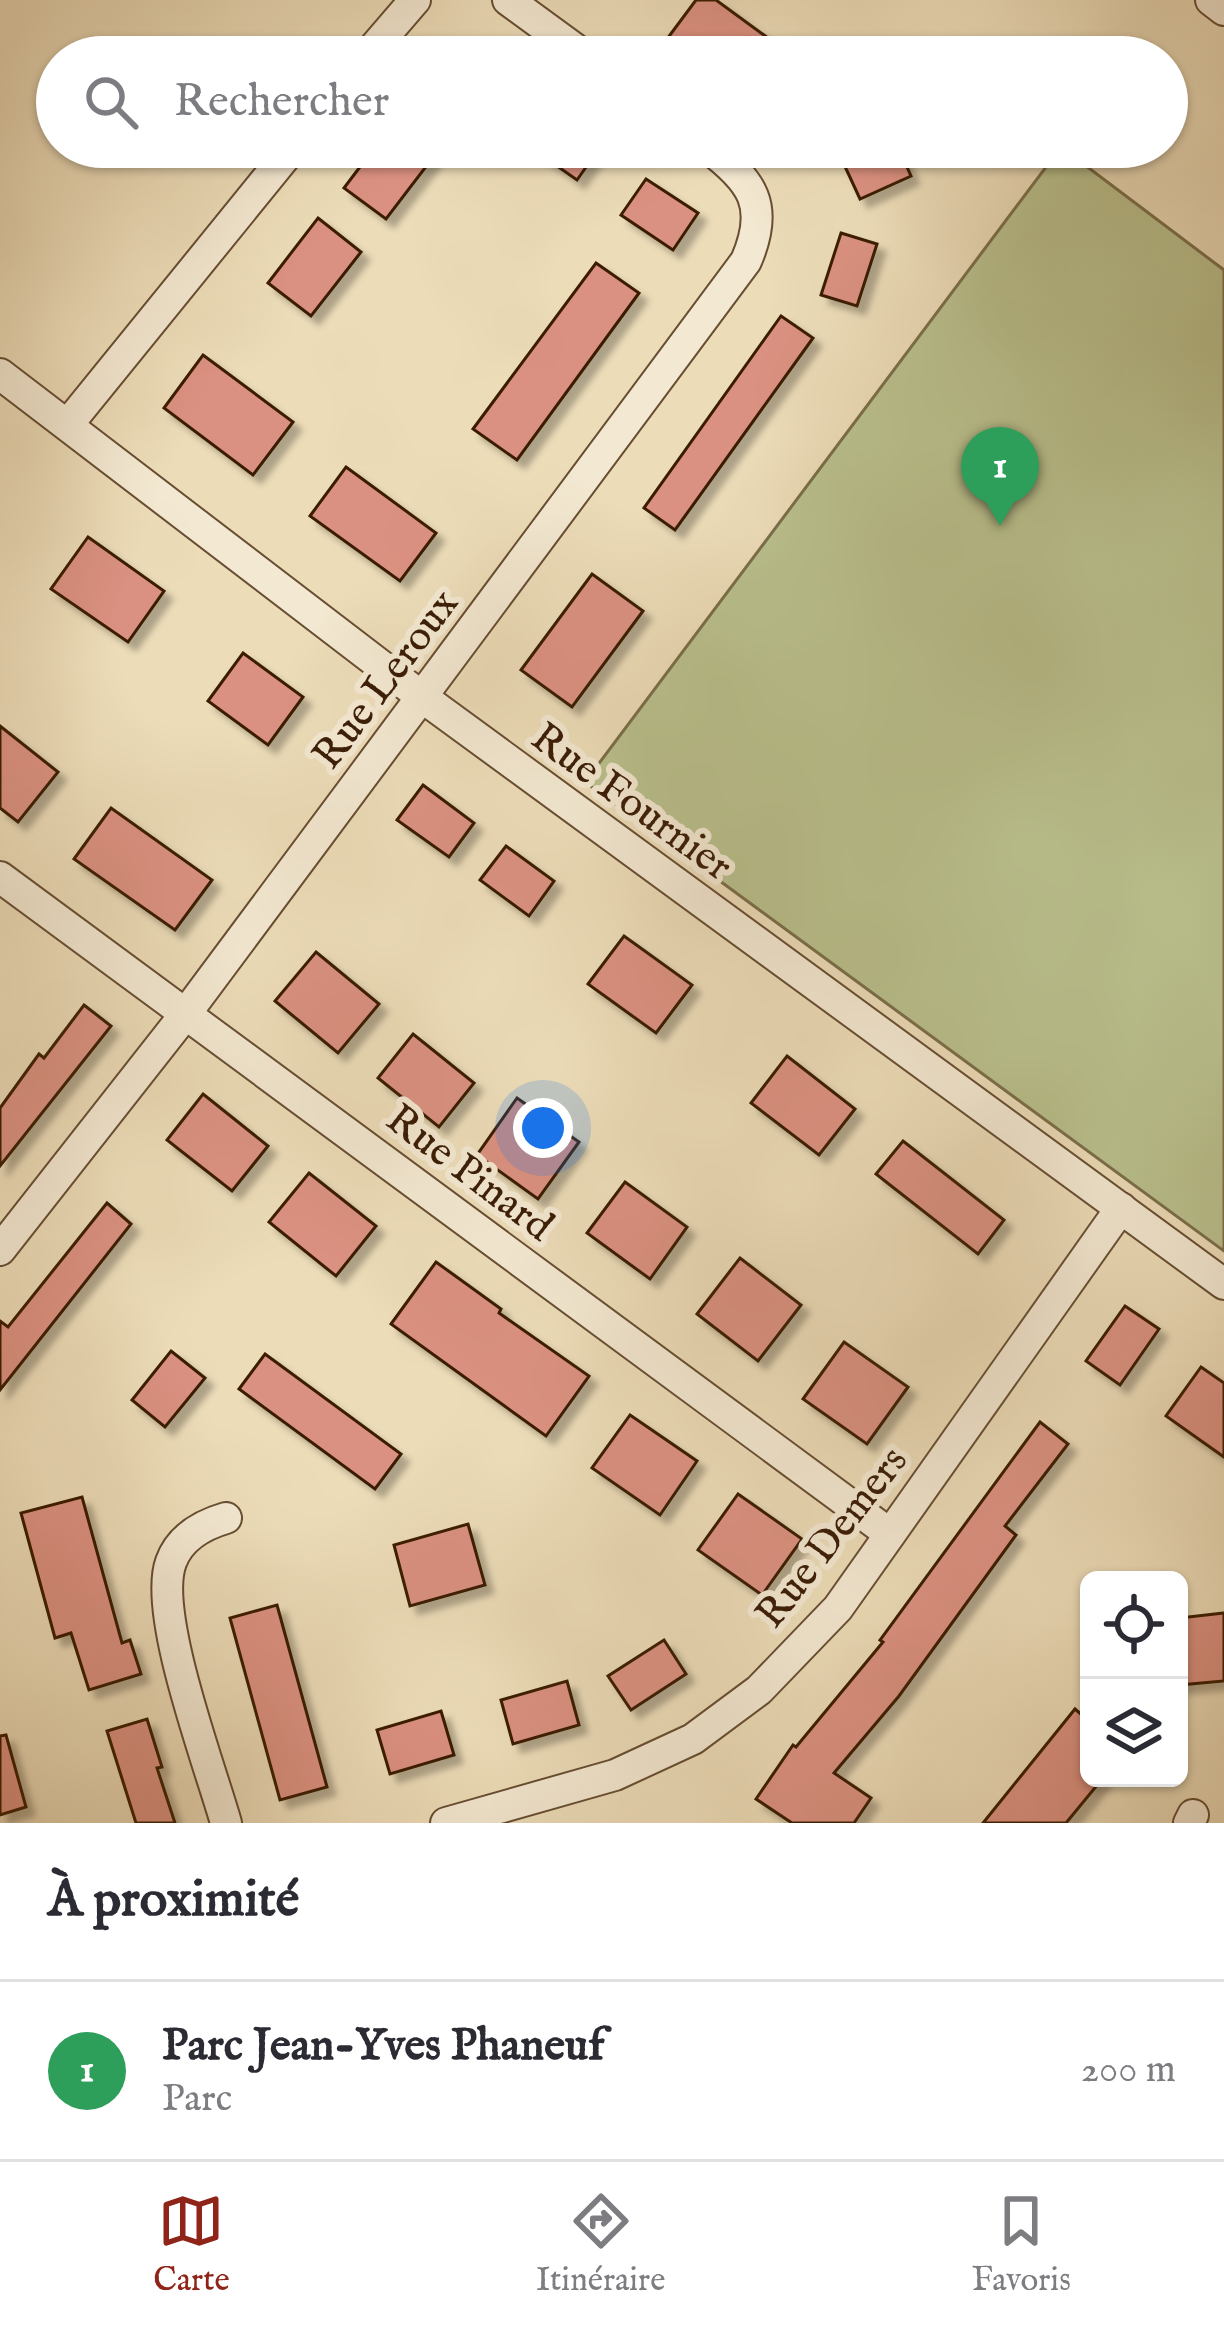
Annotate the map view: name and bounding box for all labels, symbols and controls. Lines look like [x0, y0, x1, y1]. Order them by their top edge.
search box [36, 36, 1188, 168]
icon: search [78, 69, 144, 135]
text: Rechercher [174, 74, 389, 131]
pin: 1 [961, 427, 1039, 526]
street label: Rue Leroux [302, 580, 472, 781]
street label: Rue Fournier [520, 712, 742, 894]
street label: Rue Pinard [375, 1094, 564, 1254]
your location [513, 1098, 573, 1158]
street label: Rue Demers [745, 1436, 920, 1640]
map controls [1080, 1571, 1188, 1787]
button: locate [1080, 1571, 1188, 1679]
button: layers [1080, 1679, 1188, 1787]
text: À proximité [48, 1869, 299, 1934]
text: Parc Jean-Yves Phaneuf [162, 2018, 604, 2075]
text: 1 [80, 2046, 94, 2095]
text: 200 m [1081, 2046, 1176, 2095]
text: Parc [162, 2075, 232, 2124]
tab: Carte [153, 2188, 230, 2302]
tab: Itinéraire [536, 2188, 665, 2302]
tab: Favoris [972, 2188, 1071, 2302]

